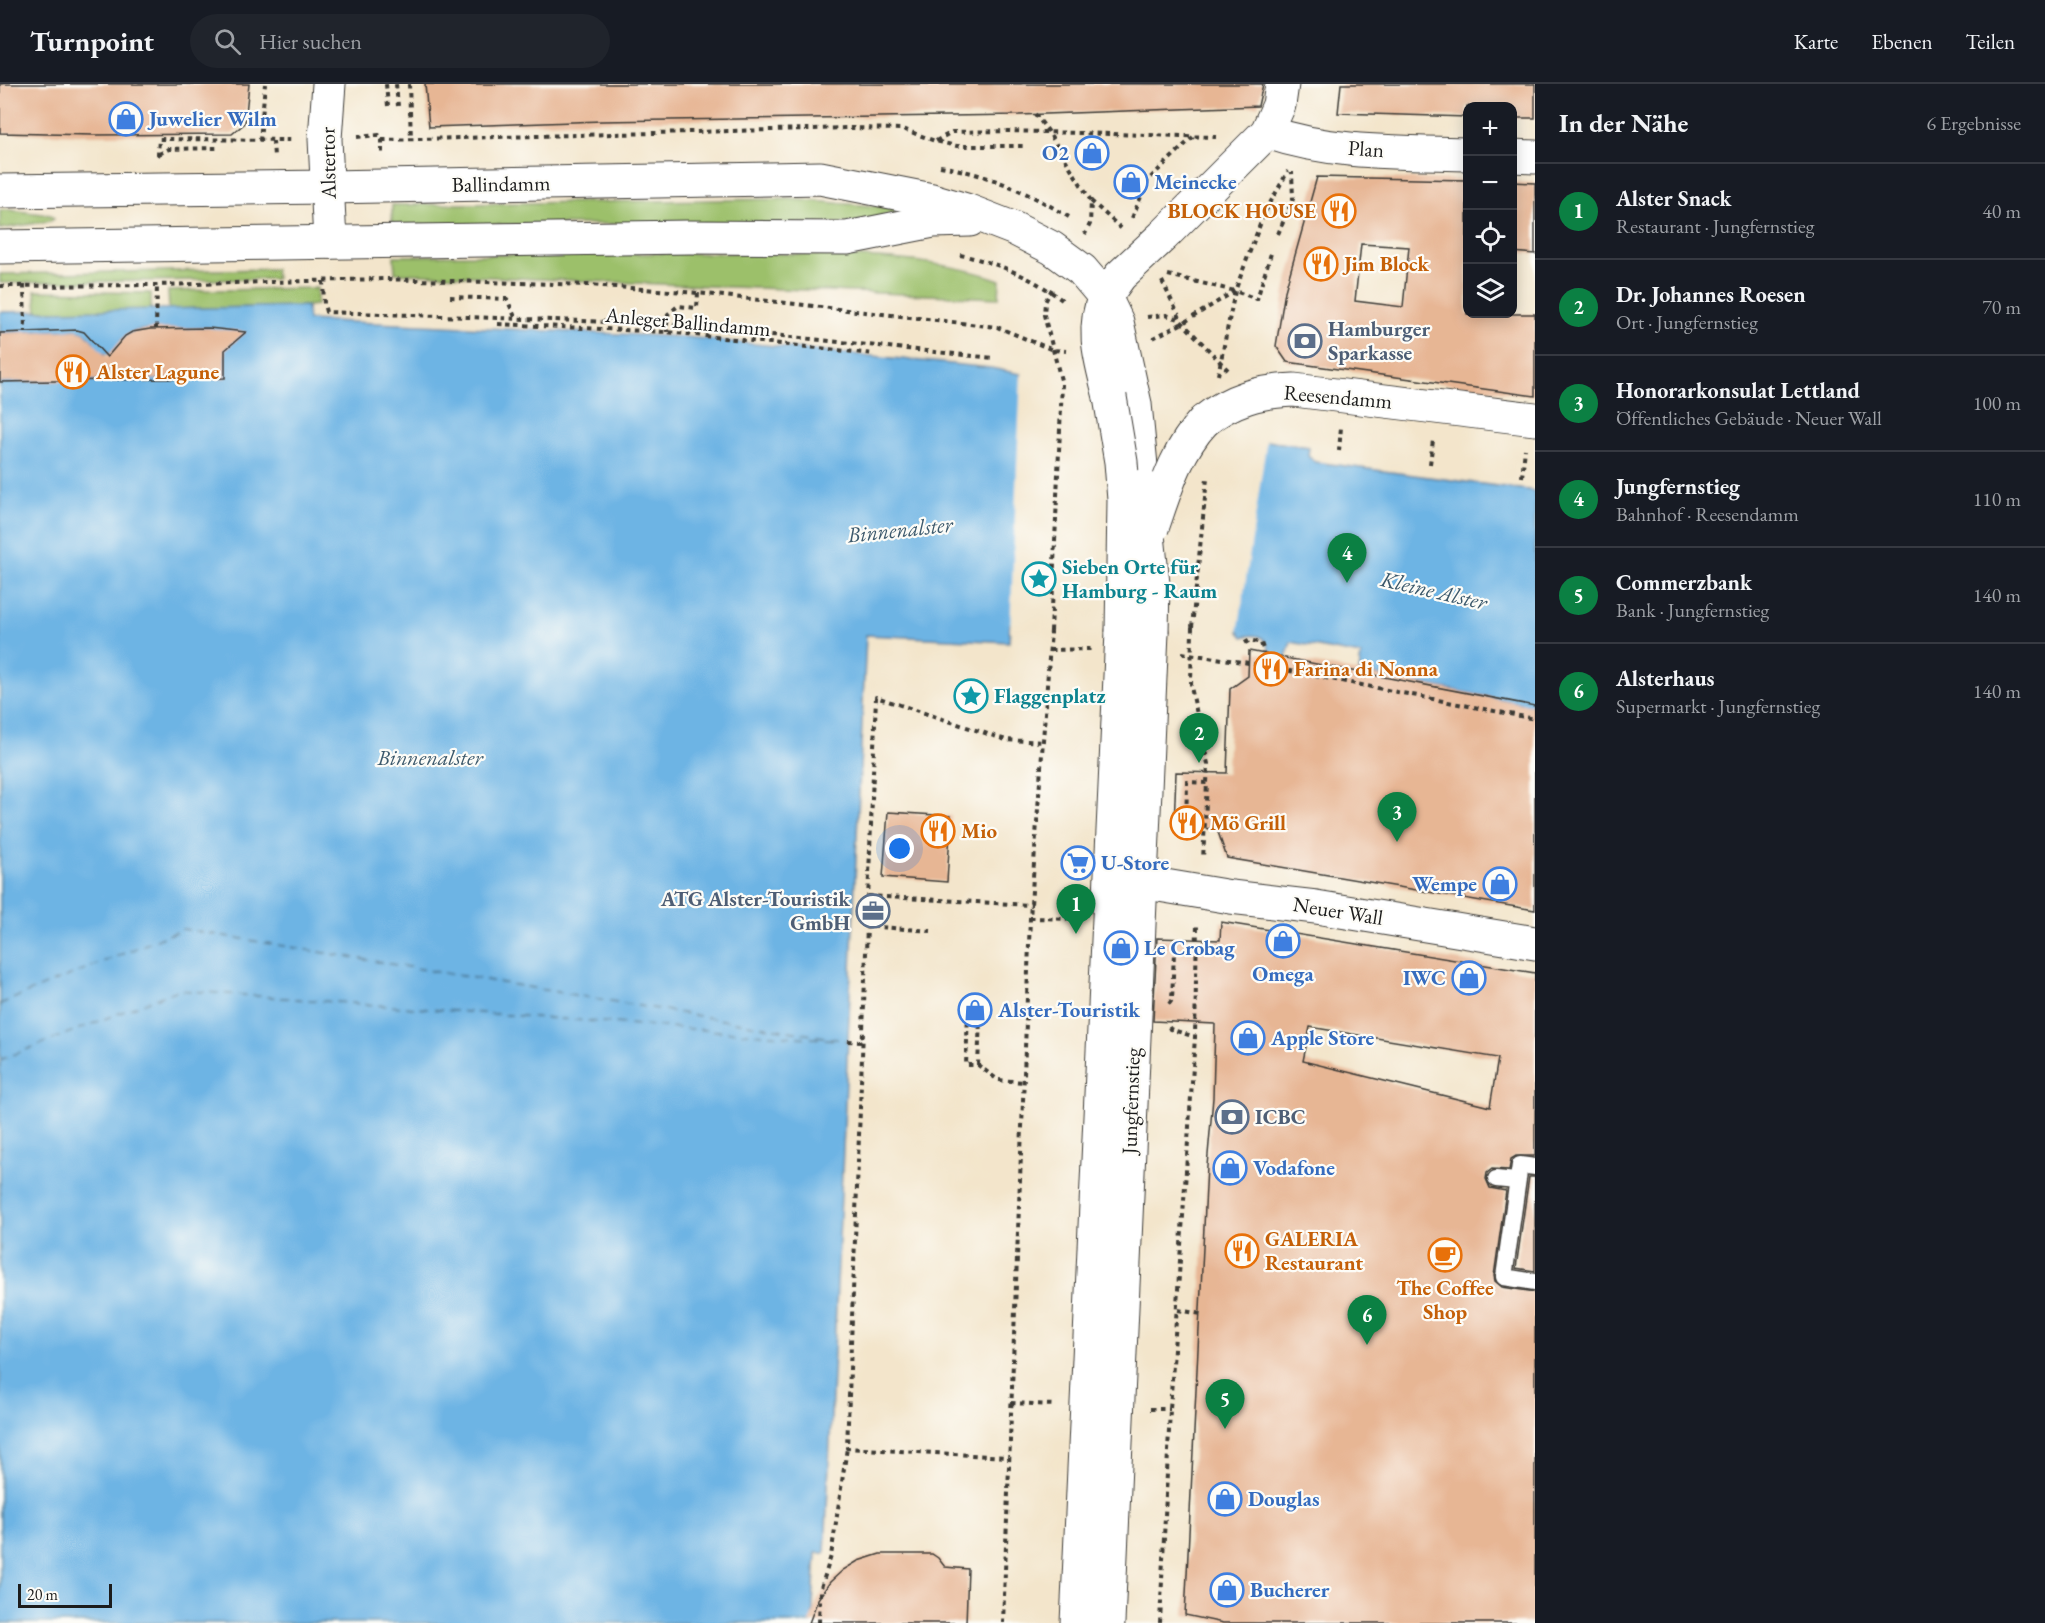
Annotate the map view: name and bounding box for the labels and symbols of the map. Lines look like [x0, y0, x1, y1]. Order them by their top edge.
shop icon: Juwelier Wilm [108, 101, 144, 137]
place label: Juwelier Wilm [147, 105, 277, 132]
street label: Alstertor [313, 127, 342, 200]
street label: Plan [1347, 134, 1385, 163]
shop icon: O2 [1074, 135, 1110, 171]
place label: O2 [1042, 139, 1069, 166]
shop icon: Meinecke [1113, 164, 1149, 200]
place label: Meinecke [1154, 168, 1237, 195]
street label: Ballindamm [451, 169, 551, 198]
restaurant icon: BLOCK HOUSE [1321, 193, 1357, 229]
place label: BLOCK HOUSE [1167, 197, 1316, 224]
restaurant icon: Jim Block [1303, 246, 1339, 282]
place label: Jim Block [1342, 250, 1429, 277]
street label: Anleger Ballindamm [603, 301, 772, 342]
place label: Hamburger Sparkasse [1328, 315, 1430, 366]
bank icon: Hamburger Sparkasse [1287, 323, 1323, 359]
restaurant icon: Alster Lagune [55, 354, 91, 390]
place label: Alster Lagune [95, 358, 219, 385]
street label: Reesendamm [1283, 378, 1393, 415]
water label: Binnenalster [845, 509, 956, 550]
pin: 4 [1328, 534, 1366, 583]
place label: Sieben Orte für Hamburg - Raum [1062, 553, 1217, 604]
place icon: Sieben Orte für Hamburg - Raum [1021, 561, 1057, 597]
water label: Kleine Alster [1377, 564, 1491, 617]
restaurant icon: Farina di Nonna [1253, 651, 1289, 687]
place label: Farina di Nonna [1294, 655, 1439, 682]
place icon: Flaggenplatz [953, 678, 989, 714]
place label: Flaggenplatz [994, 682, 1106, 709]
pin: 2 [1180, 714, 1218, 763]
water label: Binnenalster [376, 743, 484, 772]
pin: 3 [1378, 792, 1416, 842]
restaurant icon: Mö Grill [1169, 805, 1205, 841]
place label: Mö Grill [1210, 809, 1286, 836]
restaurant icon: Mio [920, 813, 956, 849]
place label: Mio [961, 817, 997, 844]
your location [885, 834, 914, 863]
supermarket icon: U-Store [1060, 845, 1096, 881]
place label: U-Store [1101, 849, 1170, 876]
shop icon: Wempe [1482, 866, 1518, 902]
place label: Wempe [1412, 870, 1477, 897]
pin: 1 [1056, 884, 1096, 934]
place label: ATG Alster-Touristik GmbH [660, 885, 851, 936]
street label: Neuer Wall [1291, 890, 1385, 931]
office icon: ATG Alster-Touristik GmbH [855, 893, 891, 929]
shop icon: Omega [1265, 923, 1301, 959]
shop icon: Le Crobag [1103, 930, 1139, 966]
place label: Le Crobag [1144, 934, 1235, 961]
place label: Omega [1252, 960, 1314, 987]
shop icon: IWC [1451, 960, 1487, 996]
place label: IWC [1403, 964, 1446, 991]
shop icon: Alster-Touristik [957, 992, 993, 1028]
place label: Alster-Touristik [997, 996, 1140, 1023]
shop icon: Apple Store [1230, 1020, 1266, 1056]
place label: Apple Store [1270, 1024, 1375, 1051]
street label: Jungfernstieg [1115, 1046, 1146, 1157]
bank icon: ICBC [1214, 1099, 1250, 1135]
place label: ICBC [1255, 1103, 1306, 1130]
shop icon: Vodafone [1212, 1150, 1248, 1186]
place label: Vodafone [1253, 1154, 1335, 1181]
place label: GALERIA Restaurant [1265, 1225, 1363, 1276]
restaurant icon: GALERIA Restaurant [1224, 1233, 1260, 1269]
cafe icon: The Coffee Shop [1427, 1237, 1463, 1273]
place label: The Coffee Shop [1396, 1274, 1494, 1325]
pin: 6 [1348, 1296, 1386, 1345]
pin: 5 [1206, 1380, 1244, 1429]
shop icon: Douglas [1207, 1481, 1243, 1517]
place label: Douglas [1248, 1485, 1319, 1512]
shop icon: Bucherer [1209, 1572, 1245, 1608]
place label: Bucherer [1250, 1576, 1330, 1603]
scale bar [18, 1581, 112, 1608]

